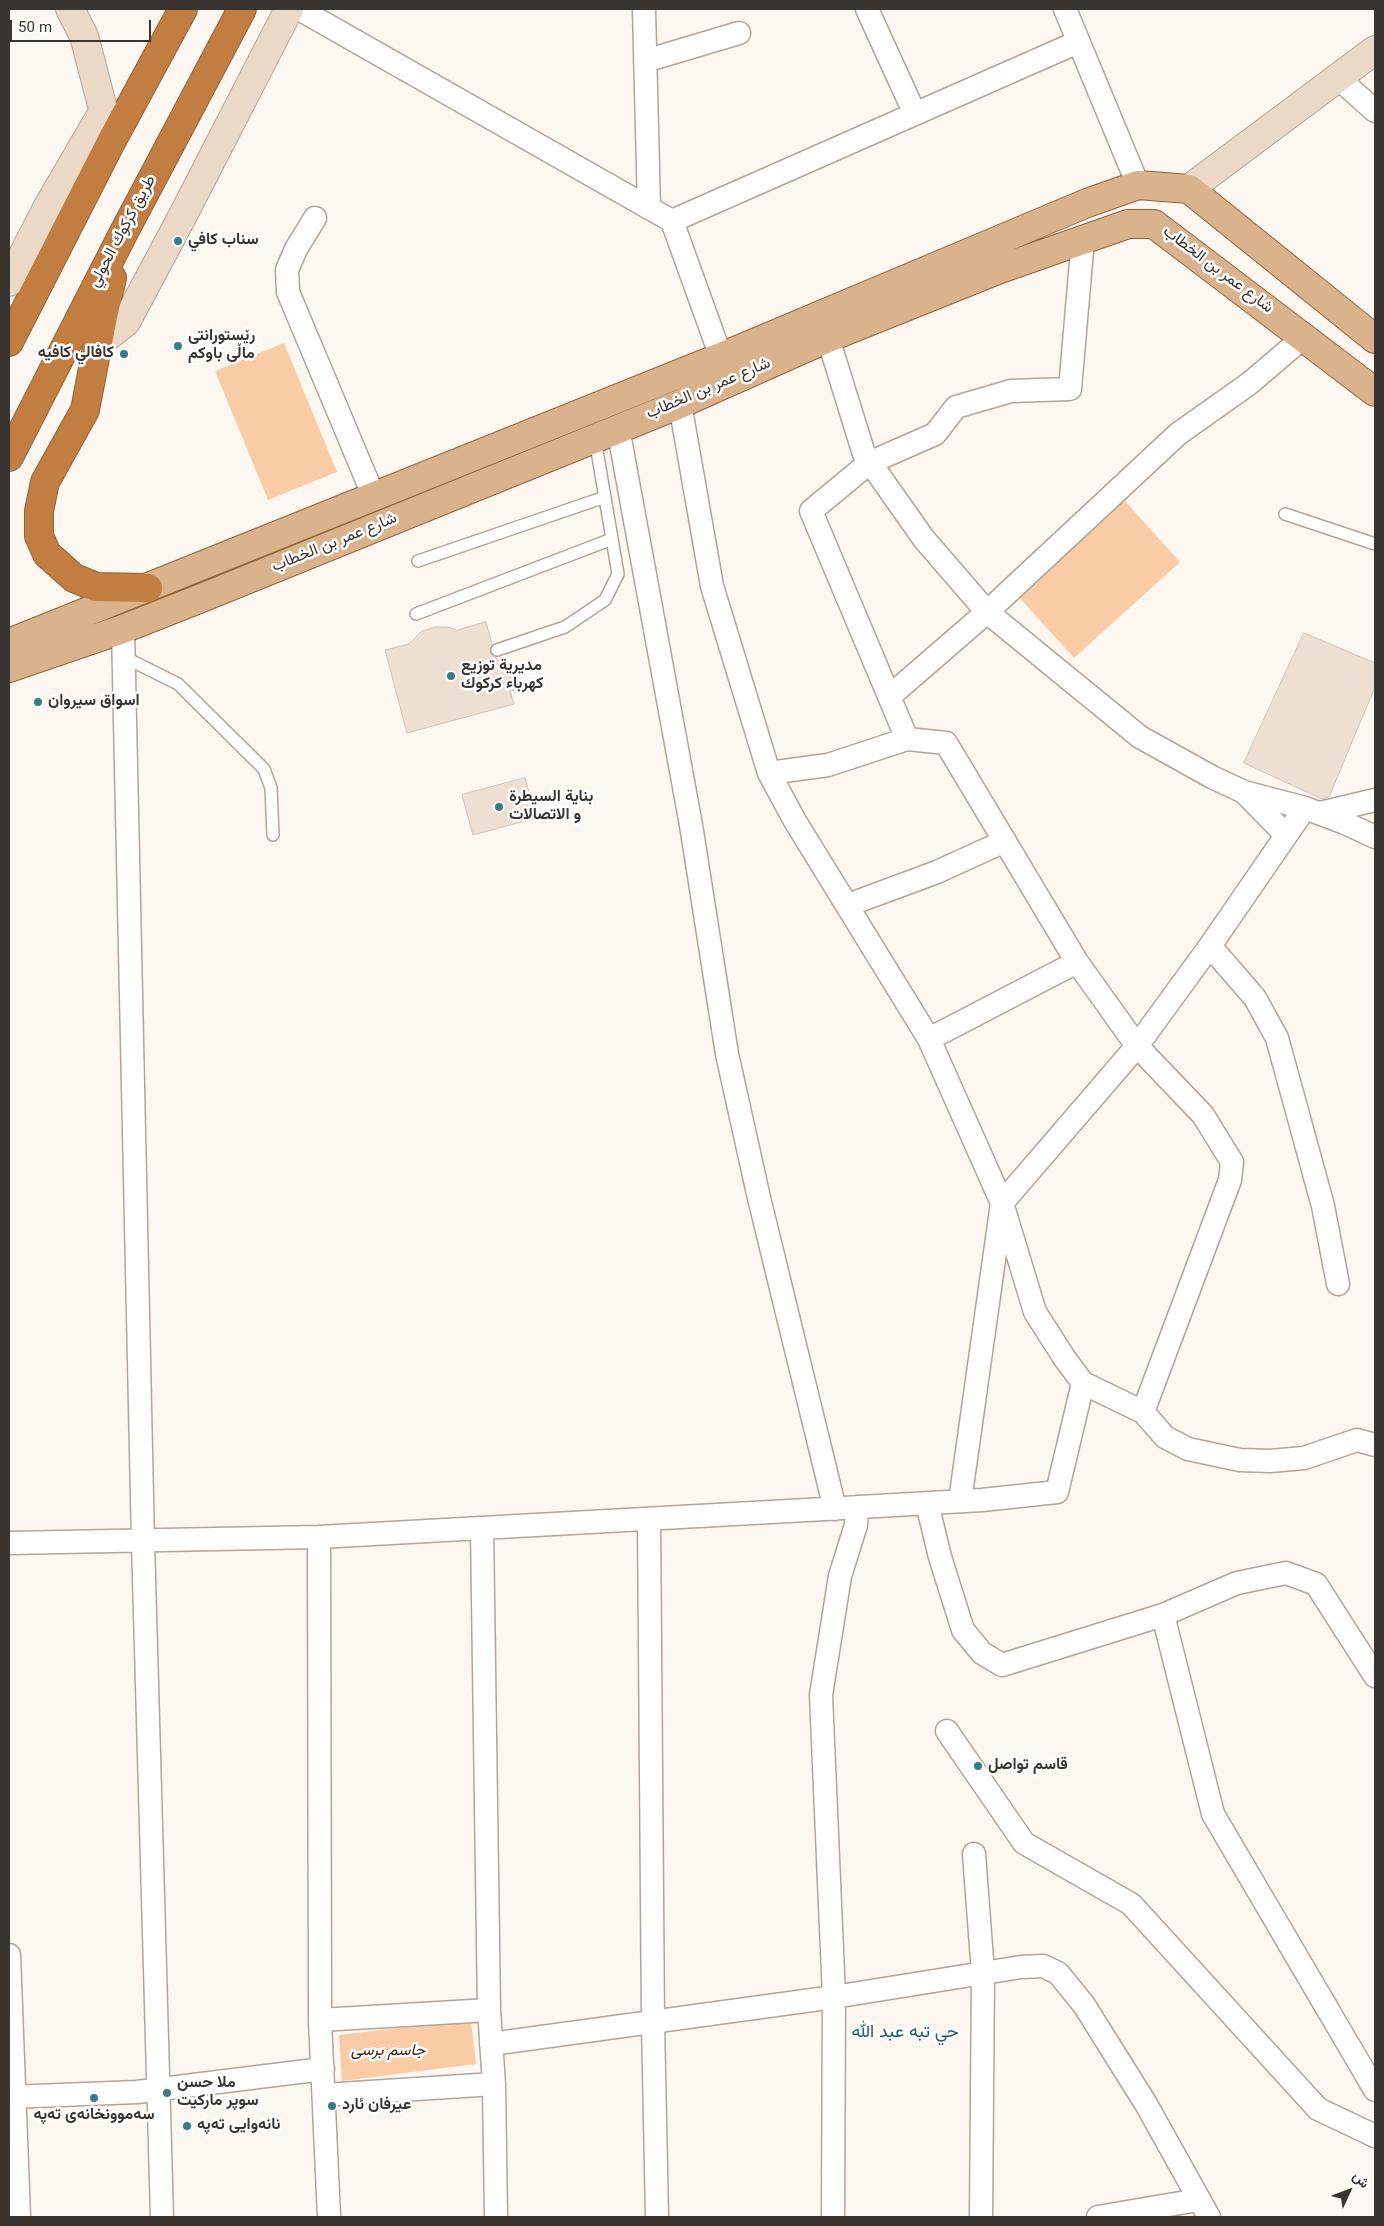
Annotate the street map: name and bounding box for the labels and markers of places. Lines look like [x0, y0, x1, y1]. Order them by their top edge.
place label: سناب كافي [188, 231, 259, 251]
marker: سناب كافي [172, 235, 184, 247]
place label: رێستورانتی ماڵی باوکم [188, 327, 255, 365]
marker: رێستورانتی ماڵی باوکم [172, 340, 184, 352]
place label: كافالي كافيه [38, 344, 114, 364]
marker: كافالي كافيه [118, 348, 130, 360]
place label: مديرية توزيع كهرباء كركوك [461, 657, 543, 695]
marker: مديرية توزيع كهرباء كركوك [445, 670, 457, 682]
place label: اسواق سيروان [48, 692, 140, 712]
marker: اسواق سيروان [32, 696, 44, 708]
place label: بناية السيطرة و الاتصالات [509, 788, 593, 826]
marker: بناية السيطرة و الاتصالات [493, 801, 505, 813]
place label: قاسم تواصل [988, 1756, 1068, 1776]
marker: قاسم تواصل [972, 1760, 984, 1772]
place label: ملا حسن سوپر ماركيت [177, 2074, 259, 2112]
marker: ملا حسن سوپر ماركيت [161, 2087, 173, 2099]
marker: سەموونخانەی تەپە [88, 2092, 100, 2104]
place label: عیرفان ئارد [342, 2096, 411, 2116]
marker: عیرفان ئارد [326, 2100, 338, 2112]
place label: سەموونخانەی تەپە [33, 2106, 155, 2126]
place label: نانەوایی تەپە [197, 2116, 280, 2136]
marker: نانەوایی تەپە [181, 2120, 193, 2132]

